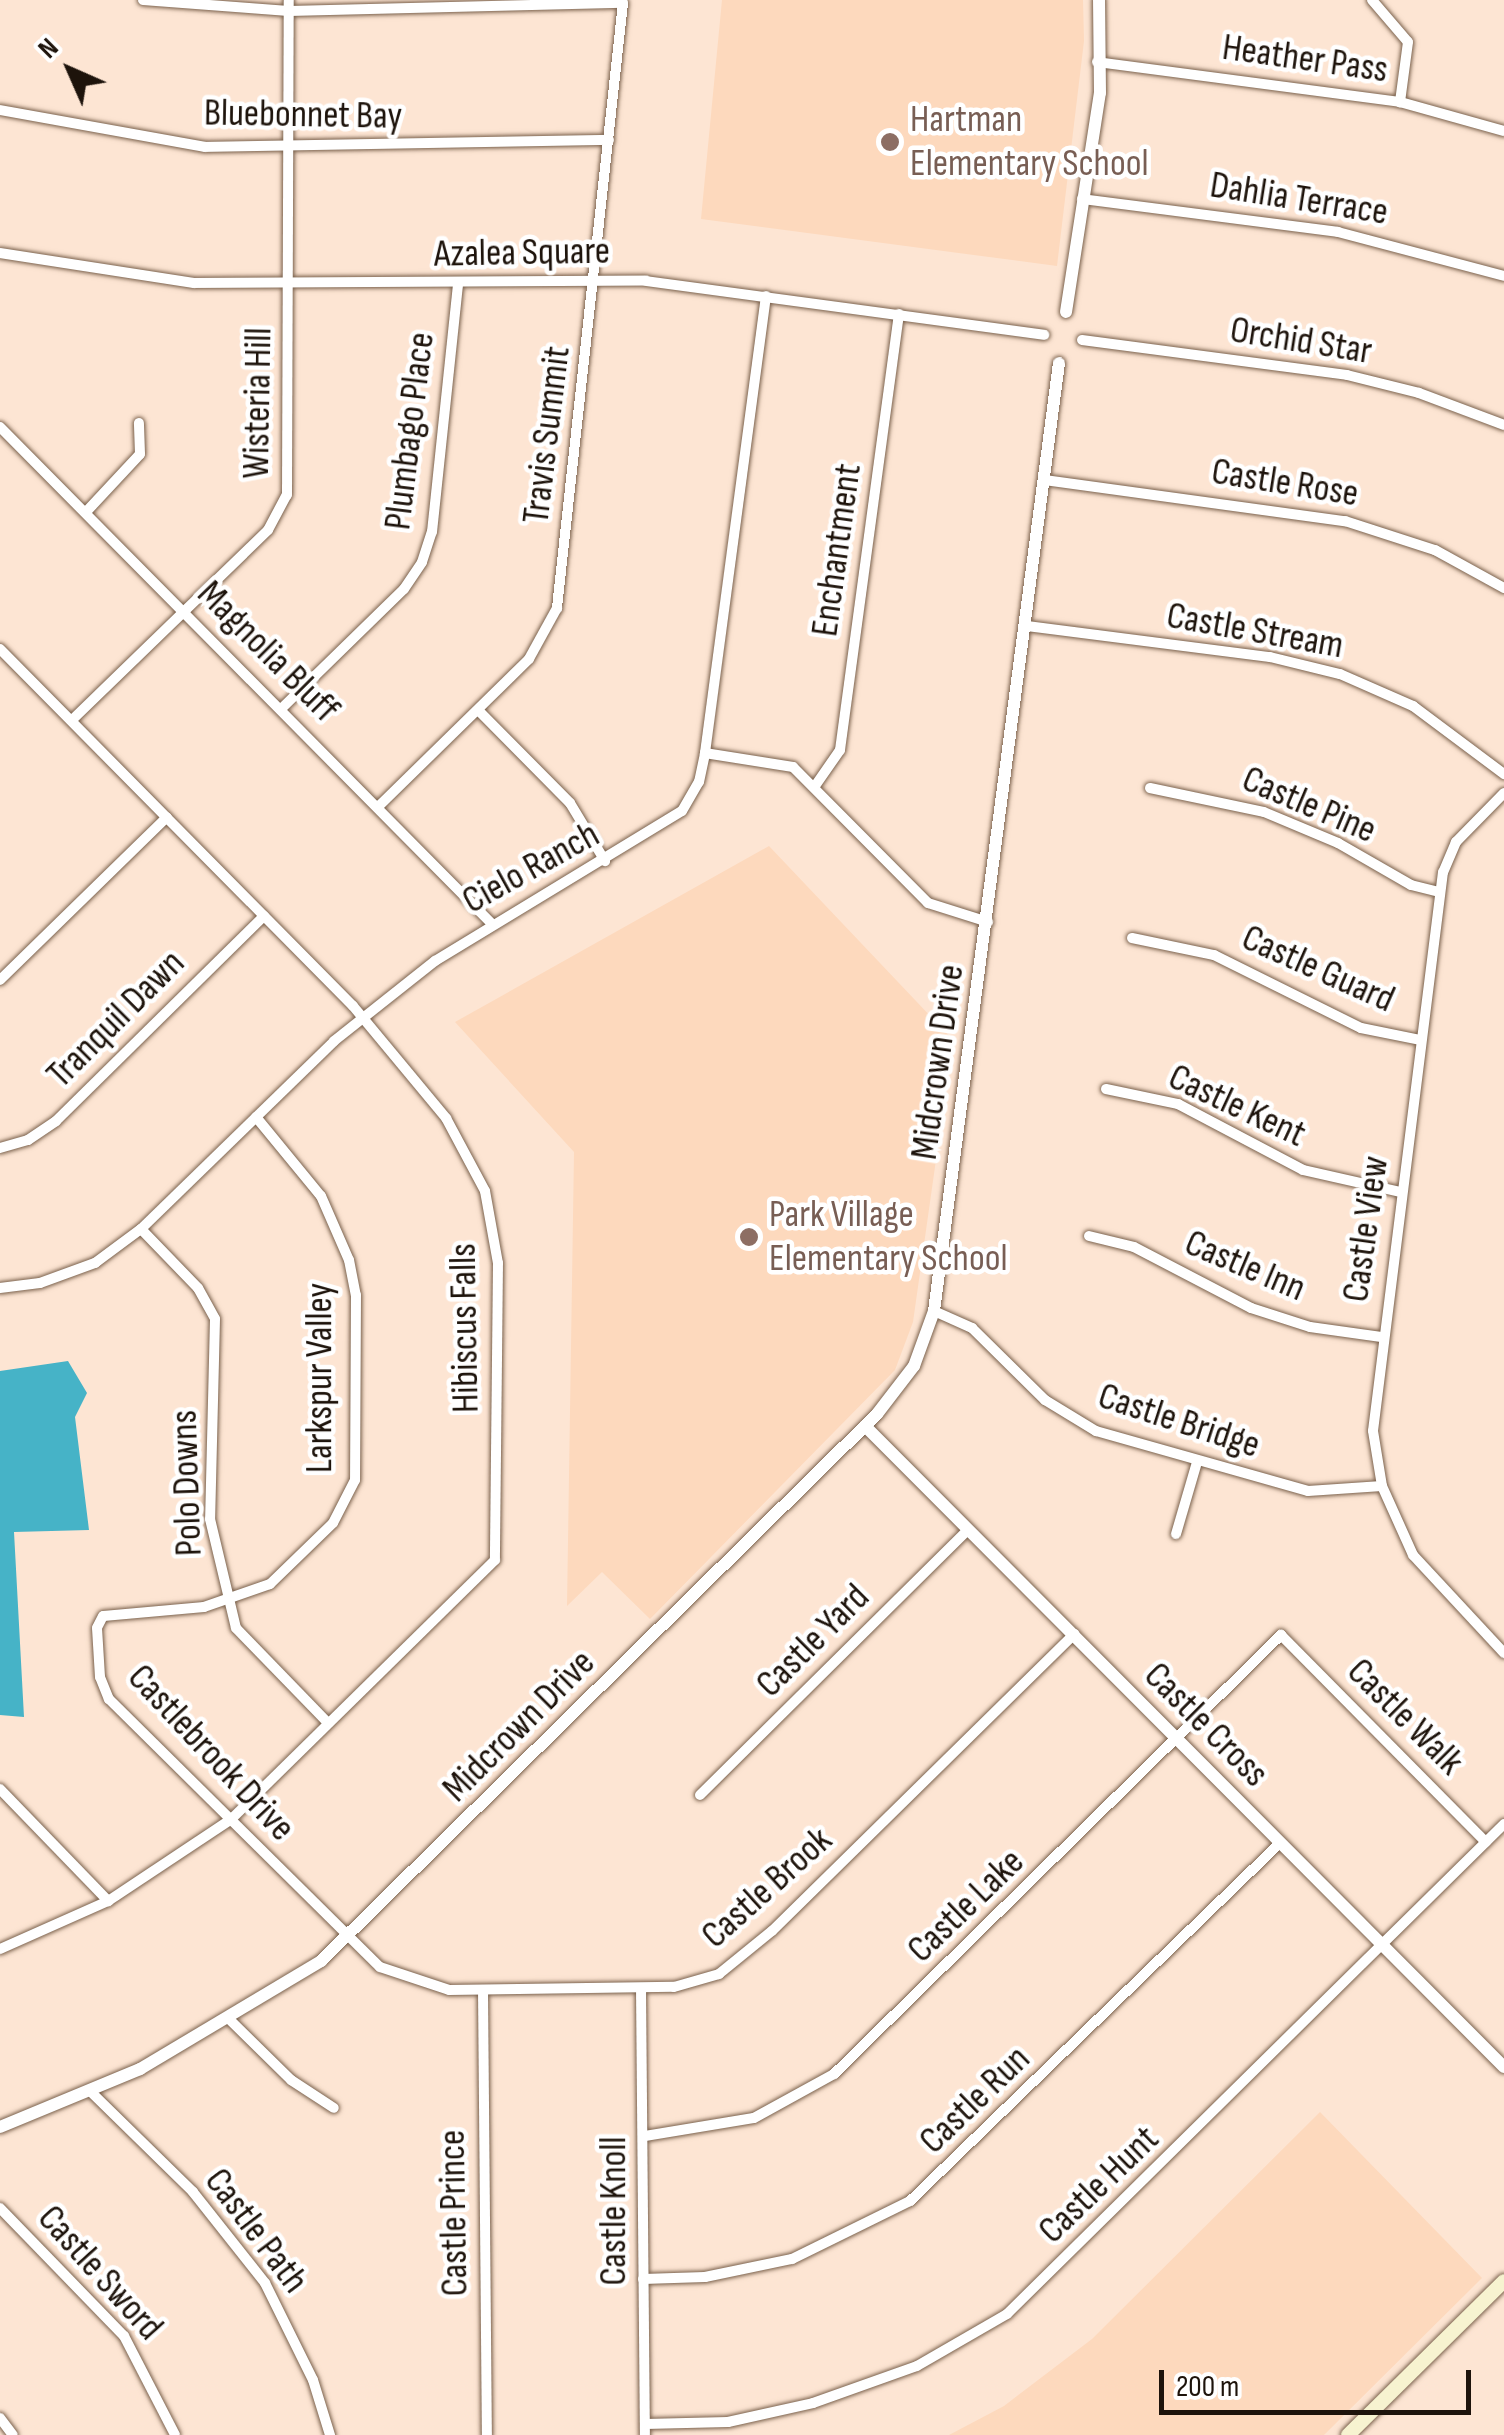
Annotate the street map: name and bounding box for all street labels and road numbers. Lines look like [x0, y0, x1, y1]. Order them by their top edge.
street label: Heather Pass [1219, 25, 1391, 93]
street label: Bluebonnet Bay [204, 90, 402, 140]
street label: Dahlia Terrace [1207, 162, 1391, 236]
street label: Azalea Square [434, 229, 610, 277]
street label: Orchid Star [1227, 307, 1375, 375]
street label: Wisteria Hill [234, 327, 282, 479]
street label: Plumbago Place [375, 330, 445, 532]
street label: Travis Summit [514, 344, 580, 526]
street label: Castle Rose [1208, 449, 1362, 517]
street label: Enchantment [802, 461, 872, 639]
street label: Magnolia Bluff [188, 572, 348, 732]
street label: Castle Stream [1163, 593, 1347, 669]
street label: Castle Pine [1235, 757, 1383, 853]
street label: Cielo Ranch [455, 812, 607, 924]
street label: Castle Guard [1235, 915, 1401, 1023]
street label: Tranquil Dawn [38, 941, 194, 1097]
street label: Midcrown Drive [902, 962, 974, 1162]
street label: Castle Kent [1161, 1054, 1313, 1158]
street label: Castle View [1333, 1153, 1399, 1305]
street label: Castle Inn [1178, 1220, 1312, 1312]
street label: Hibiscus Falls [441, 1243, 489, 1413]
street label: Larkspur Valley [297, 1283, 343, 1473]
street label: Castle Bridge [1093, 1374, 1265, 1468]
street label: Polo Downs [162, 1409, 212, 1557]
street label: Castle Yard [747, 1575, 879, 1707]
street label: Midcrown Drive [433, 1640, 605, 1812]
street label: Castle Walk [1337, 1649, 1473, 1785]
street label: Castle Cross [1134, 1653, 1278, 1797]
street label: Castlebrook Drive [118, 1655, 304, 1851]
street label: Castle Brook [693, 1818, 841, 1958]
street label: Castle Lake [898, 1840, 1034, 1972]
street label: Castle Run [910, 2036, 1040, 2164]
street label: Castle Hunt [1029, 2117, 1169, 2253]
street label: Castle Prince [430, 2129, 478, 2297]
street label: Castle Knoll [591, 2136, 637, 2286]
street label: Castle Path [194, 2160, 318, 2302]
street label: Castle Sword [28, 2196, 172, 2350]

